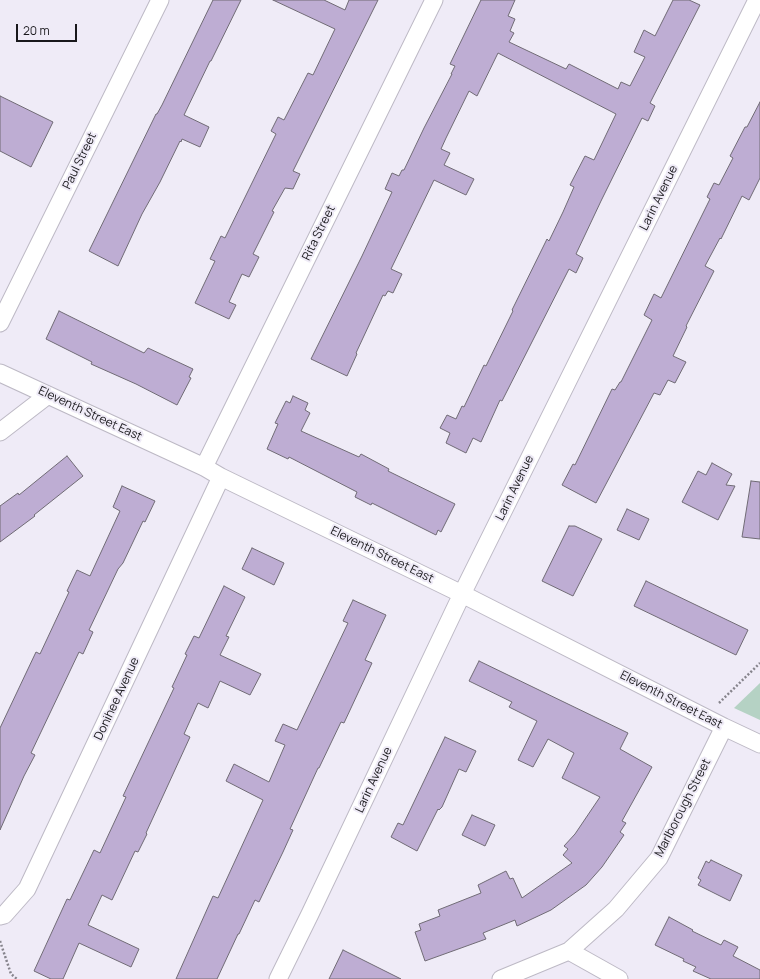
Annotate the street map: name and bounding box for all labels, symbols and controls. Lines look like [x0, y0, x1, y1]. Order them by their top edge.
scale bar [18, 16, 79, 42]
text: 20 m [23, 22, 50, 39]
street label: Paul Street [60, 130, 100, 192]
street label: Larin Avenue [637, 163, 681, 233]
street label: Rita Street [299, 203, 339, 263]
street label: Eleventh Street East [36, 384, 144, 444]
street label: Larin Avenue [493, 453, 537, 523]
street label: Eleventh Street East [328, 524, 436, 586]
street label: Donihee Avenue [92, 655, 142, 743]
street label: Eleventh Street East [617, 668, 725, 732]
street label: Larin Avenue [353, 745, 395, 815]
street label: Marlborough Street [652, 756, 714, 860]

